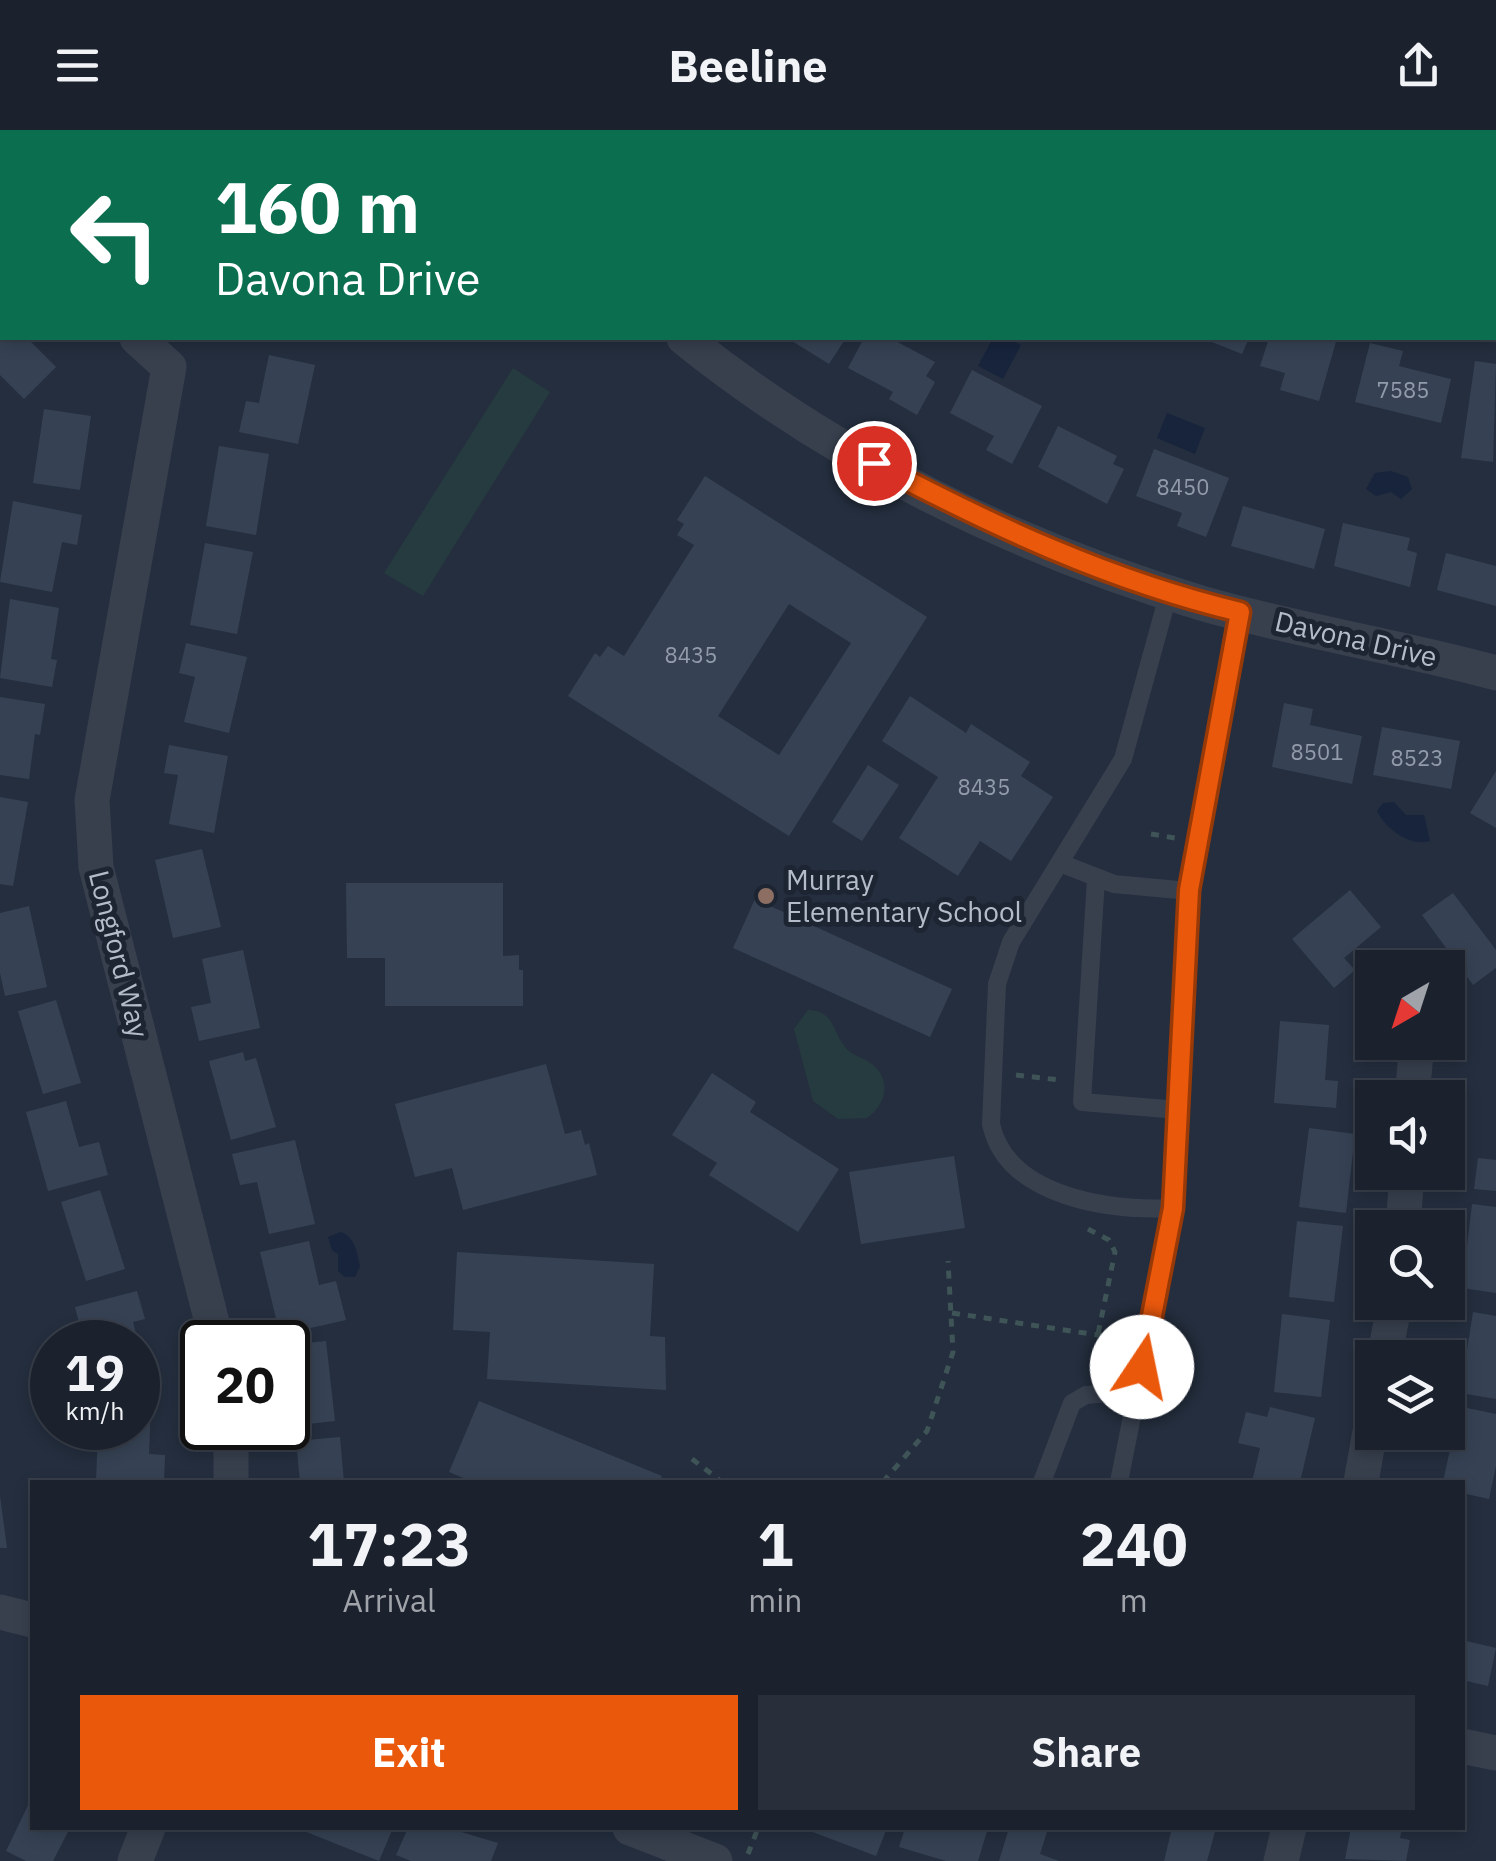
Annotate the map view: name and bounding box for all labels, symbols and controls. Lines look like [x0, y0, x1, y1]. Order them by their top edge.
text: Beeline [668, 36, 828, 94]
icon: menu [50, 38, 105, 93]
icon: share [1391, 38, 1446, 93]
text: 160 m [215, 161, 420, 252]
icon: left [50, 170, 180, 300]
text: Davona Drive [215, 249, 481, 307]
house number: 7585 [1377, 375, 1429, 404]
pin [832, 421, 917, 506]
icon: arrive [847, 436, 902, 491]
house number: 8450 [1157, 472, 1209, 501]
street label: Davona Drive [1271, 602, 1441, 675]
house number: 8435 [665, 640, 717, 669]
house number: 8501 [1291, 737, 1343, 766]
house number: 8523 [1391, 743, 1443, 772]
house number: 8435 [958, 772, 1010, 801]
place label: Murray Elementary School [786, 861, 1022, 930]
street label: Longford Way [81, 866, 158, 1041]
marker: Murray Elementary School [755, 885, 777, 907]
north arrow [1355, 950, 1465, 1060]
map controls [1355, 950, 1465, 1450]
button: sound [1355, 1080, 1465, 1190]
button: search [1355, 1210, 1465, 1320]
position arrow [1090, 1315, 1194, 1419]
speed limit sign: 20 [180, 1320, 310, 1450]
text: 19 [65, 1340, 125, 1405]
button: layers [1355, 1340, 1465, 1450]
text: km/h [66, 1394, 124, 1427]
text: 17:23 [307, 1504, 471, 1583]
text: 1 [757, 1504, 793, 1583]
text: 240 [1080, 1504, 1188, 1583]
text: Arrival [343, 1579, 436, 1621]
text: min [748, 1579, 802, 1621]
text: m [1120, 1579, 1148, 1621]
button: Exit [80, 1695, 738, 1810]
button: Share [758, 1695, 1415, 1810]

